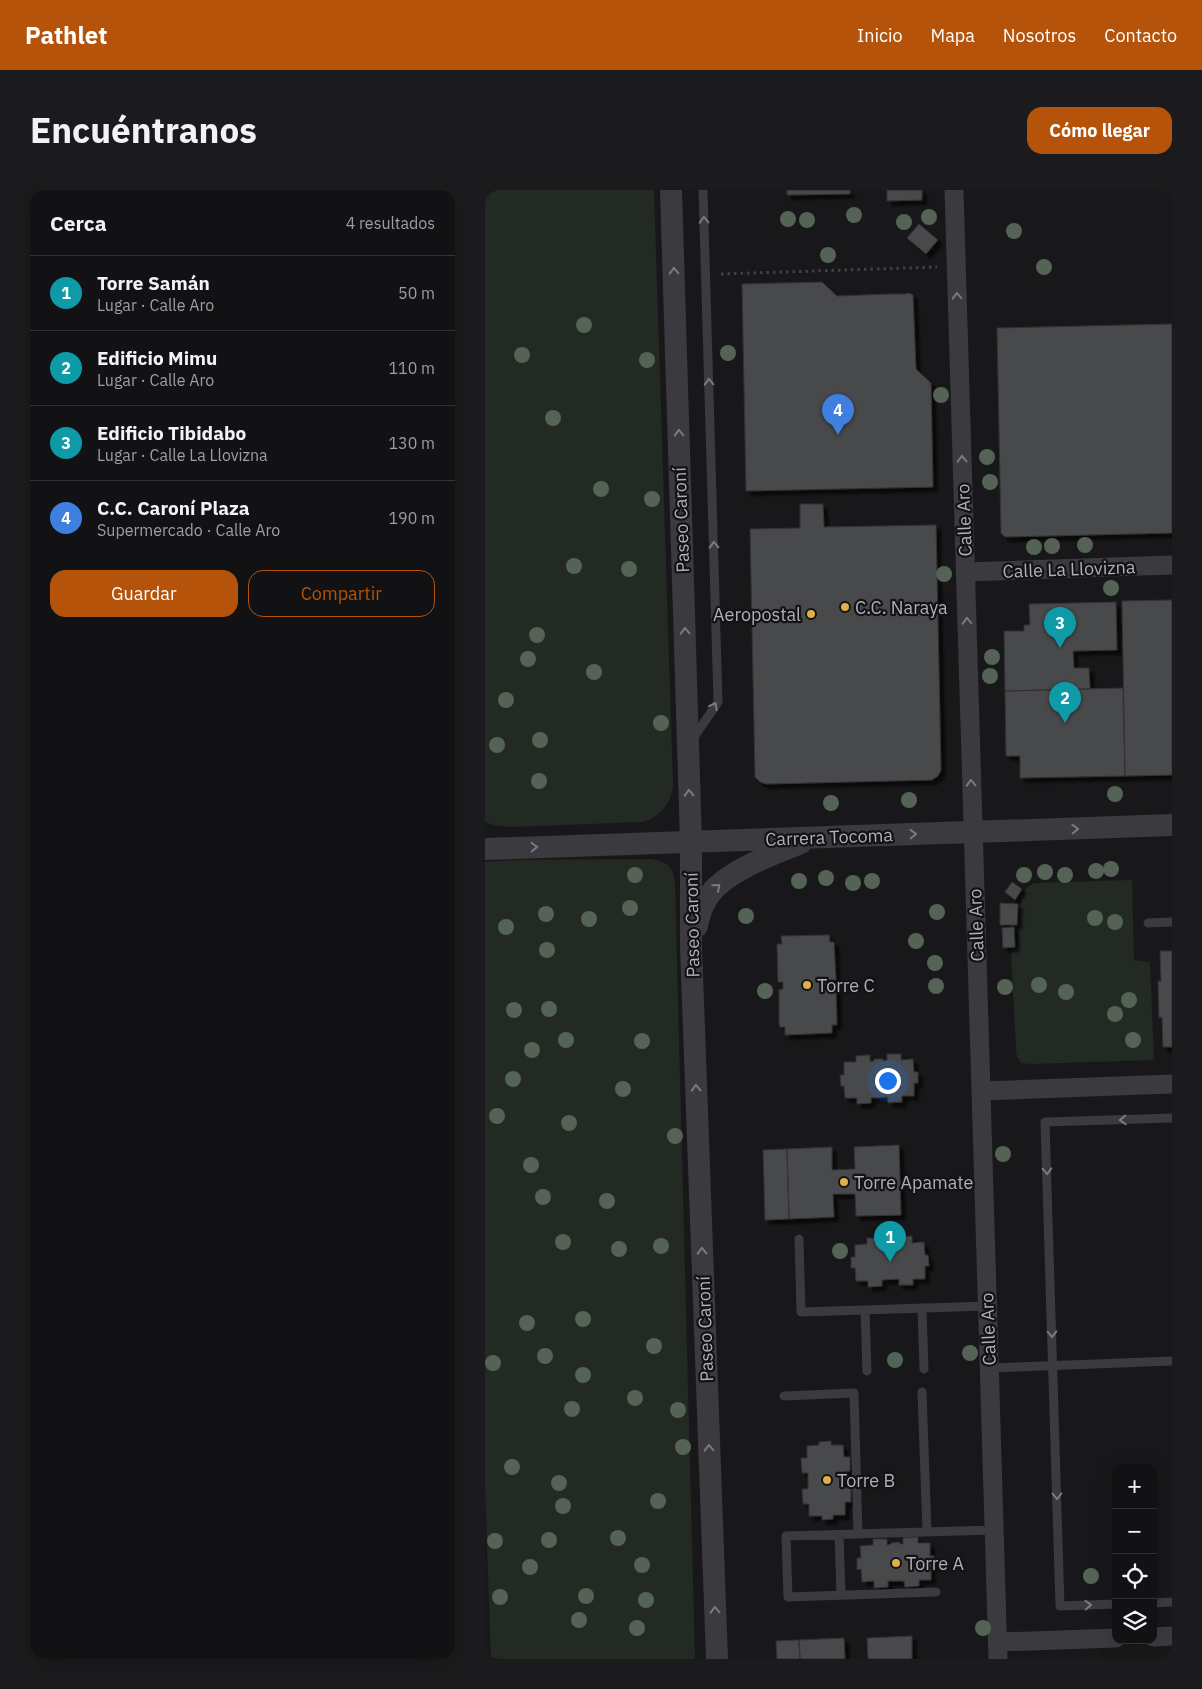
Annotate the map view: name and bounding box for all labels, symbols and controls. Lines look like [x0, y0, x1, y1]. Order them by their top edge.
text: Pathlet [25, 19, 107, 51]
text: Inicio [857, 24, 903, 47]
text: Mapa [931, 24, 975, 47]
text: Nosotros [1003, 24, 1076, 47]
text: Contacto [1104, 24, 1177, 47]
text: Encuéntranos [30, 107, 257, 153]
button: Cómo llegar [1027, 107, 1172, 154]
text: Cerca [50, 209, 107, 237]
text: 4 resultados [346, 213, 435, 233]
one-way arrow [699, 215, 709, 223]
one-way arrow [668, 266, 679, 274]
text: Torre Samán [97, 271, 210, 295]
text: 1 [61, 283, 71, 303]
text: 50 m [398, 283, 435, 303]
one-way arrow [951, 292, 962, 300]
text: Lugar · Calle Aro [97, 295, 214, 315]
text: Edificio Mimu [97, 346, 217, 370]
text: 2 [61, 358, 71, 378]
text: 110 m [388, 358, 435, 378]
text: Lugar · Calle Aro [97, 370, 214, 390]
one-way arrow [704, 378, 714, 386]
pin: 4 [822, 394, 854, 435]
text: Edificio Tibidabo [97, 421, 246, 445]
one-way arrow [673, 429, 684, 437]
text: 3 [61, 433, 71, 453]
text: 130 m [388, 433, 435, 453]
text: Lugar · Calle La Llovizna [97, 445, 268, 465]
one-way arrow [956, 454, 967, 462]
street label: Paseo Caroní [668, 466, 694, 573]
street label: Calle Aro [951, 483, 977, 557]
text: C.C. Caroní Plaza [97, 496, 250, 520]
text: 4 [61, 508, 71, 528]
text: 190 m [388, 508, 435, 528]
text: Supermercado · Calle Aro [97, 520, 280, 540]
one-way arrow [708, 540, 719, 548]
street label: Calle La Llovizna [1002, 555, 1136, 583]
button: Guardar [50, 570, 238, 617]
button: Compartir [248, 570, 435, 617]
place label: C.C. Naraya [855, 596, 948, 619]
marker: C.C. Naraya [839, 601, 851, 613]
place label: Aeropostal [713, 603, 801, 626]
pin: 3 [1044, 607, 1076, 648]
marker: Aeropostal [805, 608, 817, 620]
one-way arrow [961, 617, 972, 625]
one-way arrow [679, 626, 690, 634]
pin: 2 [1049, 682, 1081, 723]
one-way arrow [708, 702, 718, 711]
one-way arrow [966, 779, 977, 787]
one-way arrow [684, 789, 695, 797]
street label: Carrera Tocoma [765, 823, 894, 851]
one-way arrow [1072, 823, 1080, 834]
one-way arrow [909, 829, 917, 840]
one-way arrow [530, 842, 538, 852]
street label: Paseo Caroní [680, 872, 704, 978]
one-way arrow [712, 884, 721, 893]
street label: Calle Aro [963, 888, 989, 962]
place label: Torre C [817, 974, 875, 997]
marker: Torre C [801, 979, 813, 991]
your location [875, 1068, 901, 1094]
one-way arrow [691, 1084, 702, 1092]
one-way arrow [1119, 1114, 1127, 1125]
one-way arrow [1041, 1167, 1052, 1175]
place label: Torre Apamate [854, 1171, 974, 1194]
marker: Torre Apamate [838, 1176, 850, 1188]
pin: 1 [874, 1221, 906, 1262]
one-way arrow [697, 1246, 707, 1254]
street label: Paseo Caroní [692, 1275, 718, 1382]
street label: Calle Aro [975, 1292, 1001, 1366]
one-way arrow [1046, 1330, 1057, 1338]
one-way arrow [704, 1444, 714, 1452]
map controls [1112, 1464, 1157, 1644]
button: + [1112, 1464, 1157, 1509]
place label: Torre B [837, 1469, 895, 1492]
marker: Torre B [821, 1474, 833, 1486]
one-way arrow [1051, 1492, 1062, 1500]
button: − [1112, 1509, 1157, 1554]
place label: Torre A [906, 1552, 964, 1575]
button: locate [1112, 1554, 1157, 1599]
marker: Torre A [890, 1557, 902, 1569]
button: layers [1112, 1599, 1157, 1644]
one-way arrow [1084, 1600, 1092, 1610]
one-way arrow [710, 1606, 720, 1614]

